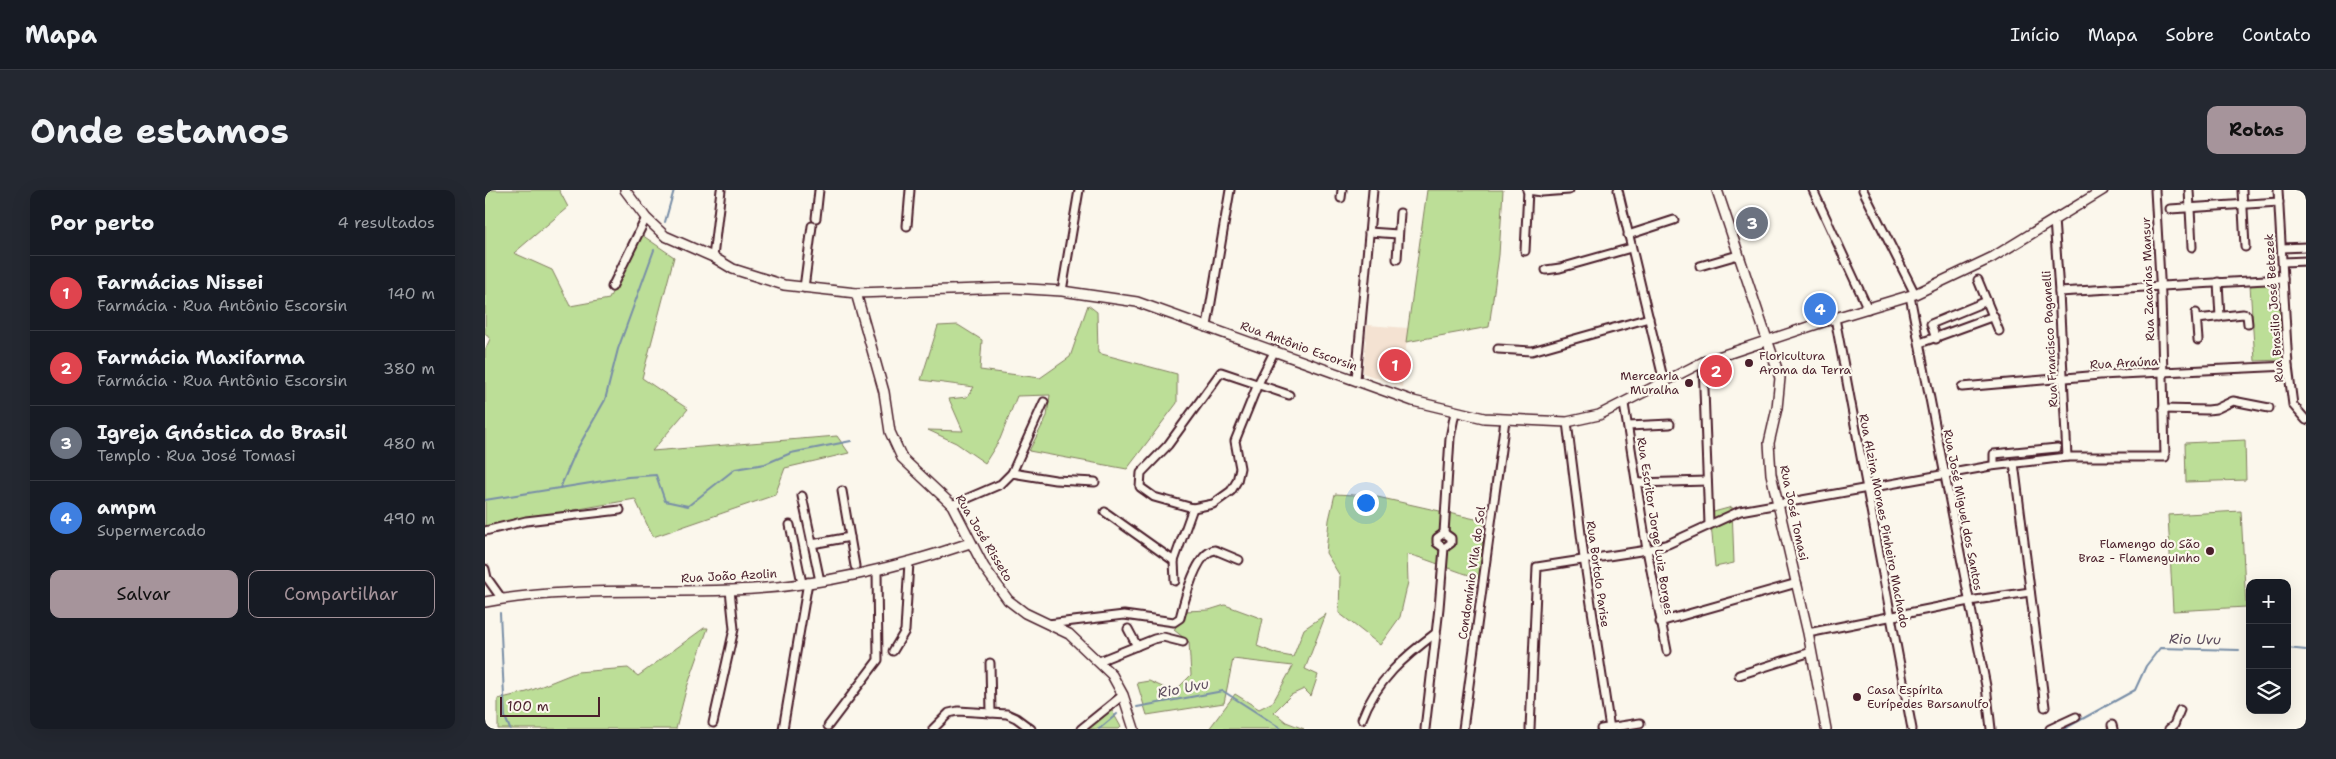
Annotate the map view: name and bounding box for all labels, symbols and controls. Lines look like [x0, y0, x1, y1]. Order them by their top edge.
text: Mapa [25, 19, 97, 51]
text: Início [2010, 23, 2060, 47]
text: Mapa [2088, 23, 2137, 47]
text: Sobre [2165, 23, 2214, 47]
text: Contato [2242, 23, 2311, 47]
button: Rotas [2207, 106, 2306, 154]
text: Onde estamos [30, 107, 289, 154]
pin: 3 [1736, 204, 1768, 242]
text: Por perto [50, 209, 154, 237]
text: 4 resultados [337, 212, 435, 233]
street label: Rua Zacarias Mansur [2138, 216, 2158, 341]
street label: Rua Brasilio José Betezek [2261, 233, 2287, 383]
text: Farmácias Nissei [97, 270, 263, 295]
street label: Rua Francisco Paganelli [2038, 270, 2062, 408]
text: 1 [62, 283, 70, 304]
text: 140 m [388, 283, 435, 304]
pin: 4 [1804, 290, 1836, 328]
text: Farmácia · Rua Antônio Escorsin [97, 295, 347, 316]
street label: Rua Antônio Escorsin [1238, 317, 1360, 375]
text: Farmácia Maxifarma [97, 345, 305, 370]
pin: 1 [1379, 346, 1411, 384]
place label: Floricultura Aroma da Terra [1759, 348, 1852, 378]
pin: 2 [1700, 352, 1732, 390]
street label: Rua Araúna [2089, 353, 2159, 373]
marker: Floricultura Aroma da Terra [1743, 357, 1755, 369]
text: 2 [60, 358, 72, 379]
text: 380 m [383, 358, 435, 379]
place label: Mercearia Muralha [1620, 368, 1680, 398]
text: Farmácia · Rua Antônio Escorsin [97, 370, 347, 391]
marker: Mercearia Muralha [1683, 377, 1695, 389]
street label: Rua Alzira Moraes Pinheiro Machado [1855, 413, 1913, 629]
text: Igreja Gnóstica do Brasil [97, 420, 347, 445]
street label: Rua José Miguel dos Santos [1939, 428, 1987, 592]
text: 3 [60, 433, 72, 454]
text: 480 m [383, 433, 435, 454]
street label: Rua Escritor Jorge Luiz Borges [1633, 436, 1677, 616]
text: Templo · Rua José Tomasi [97, 445, 296, 466]
street label: Rua José Tomasi [1776, 464, 1812, 562]
your location [1353, 490, 1379, 516]
street label: Rua José Risseto [952, 492, 1016, 584]
text: ampm [97, 495, 156, 520]
street label: Condomínio Vila do Sol [1455, 505, 1489, 641]
text: 4 [60, 508, 72, 529]
text: 490 m [383, 508, 435, 529]
text: Supermercado [97, 520, 206, 541]
street label: Rua Bortolo Parise [1583, 520, 1613, 628]
place label: Flamengo do São Braz - Flamenguinho [2079, 536, 2200, 566]
marker: Flamengo do São Braz - Flamenguinho [2204, 545, 2216, 557]
street label: Rua João Azolin [681, 566, 777, 586]
button: Salvar [50, 570, 238, 618]
button: Compartilhar [248, 570, 435, 618]
map controls [2246, 579, 2291, 714]
button: + [2246, 579, 2291, 624]
button: − [2246, 624, 2291, 669]
water label: Rio Uvu [2169, 630, 2221, 648]
button: layers [2246, 669, 2291, 714]
water label: Rio Uvu [1156, 674, 1210, 702]
place label: Casa Espírita Eurípedes Barsanulfo [1867, 682, 1989, 712]
marker: Casa Espírita Eurípedes Barsanulfo [1851, 691, 1863, 703]
scale bar [500, 694, 600, 717]
text: 100 m [507, 697, 549, 715]

